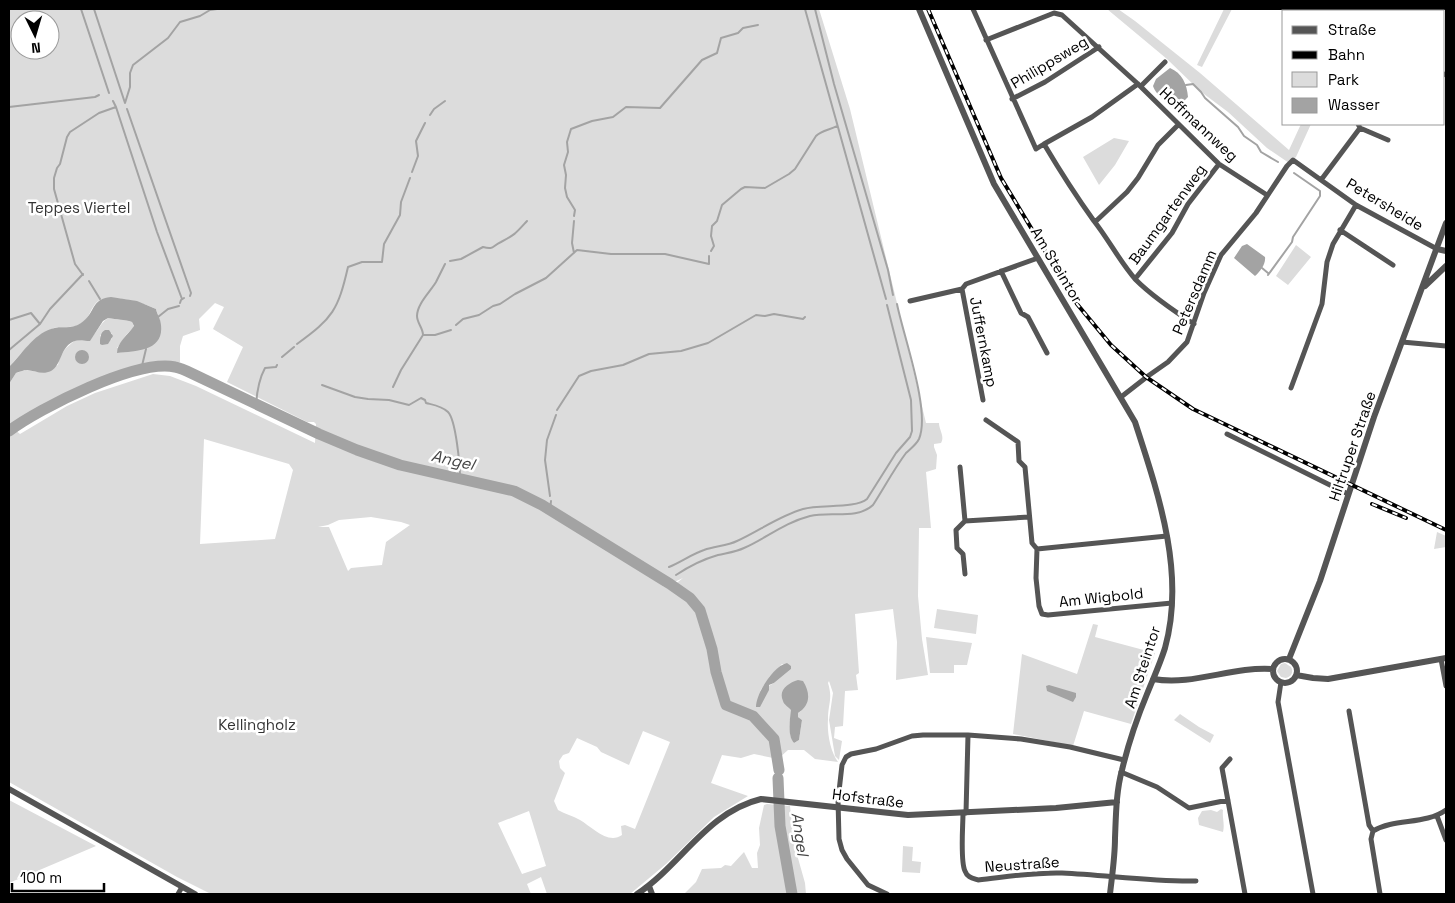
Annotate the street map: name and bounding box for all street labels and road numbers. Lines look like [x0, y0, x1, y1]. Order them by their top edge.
street label: Philippsweg [1007, 32, 1091, 92]
street label: Hoffmannweg [1156, 83, 1242, 165]
street label: Baumgartenweg [1124, 160, 1210, 268]
street label: Petersheide [1343, 174, 1427, 234]
street label: Am Steintor [1027, 224, 1087, 307]
street label: Petersdamm [1168, 247, 1220, 337]
street label: Juffernkamp [966, 295, 1002, 389]
street label: Hiltruper Straße [1324, 388, 1380, 504]
street label: Am Wigbold [1058, 583, 1144, 611]
street label: Am Steintor [1120, 623, 1164, 710]
street label: Hofstraße [831, 784, 905, 812]
street label: Neustraße [984, 852, 1060, 876]

